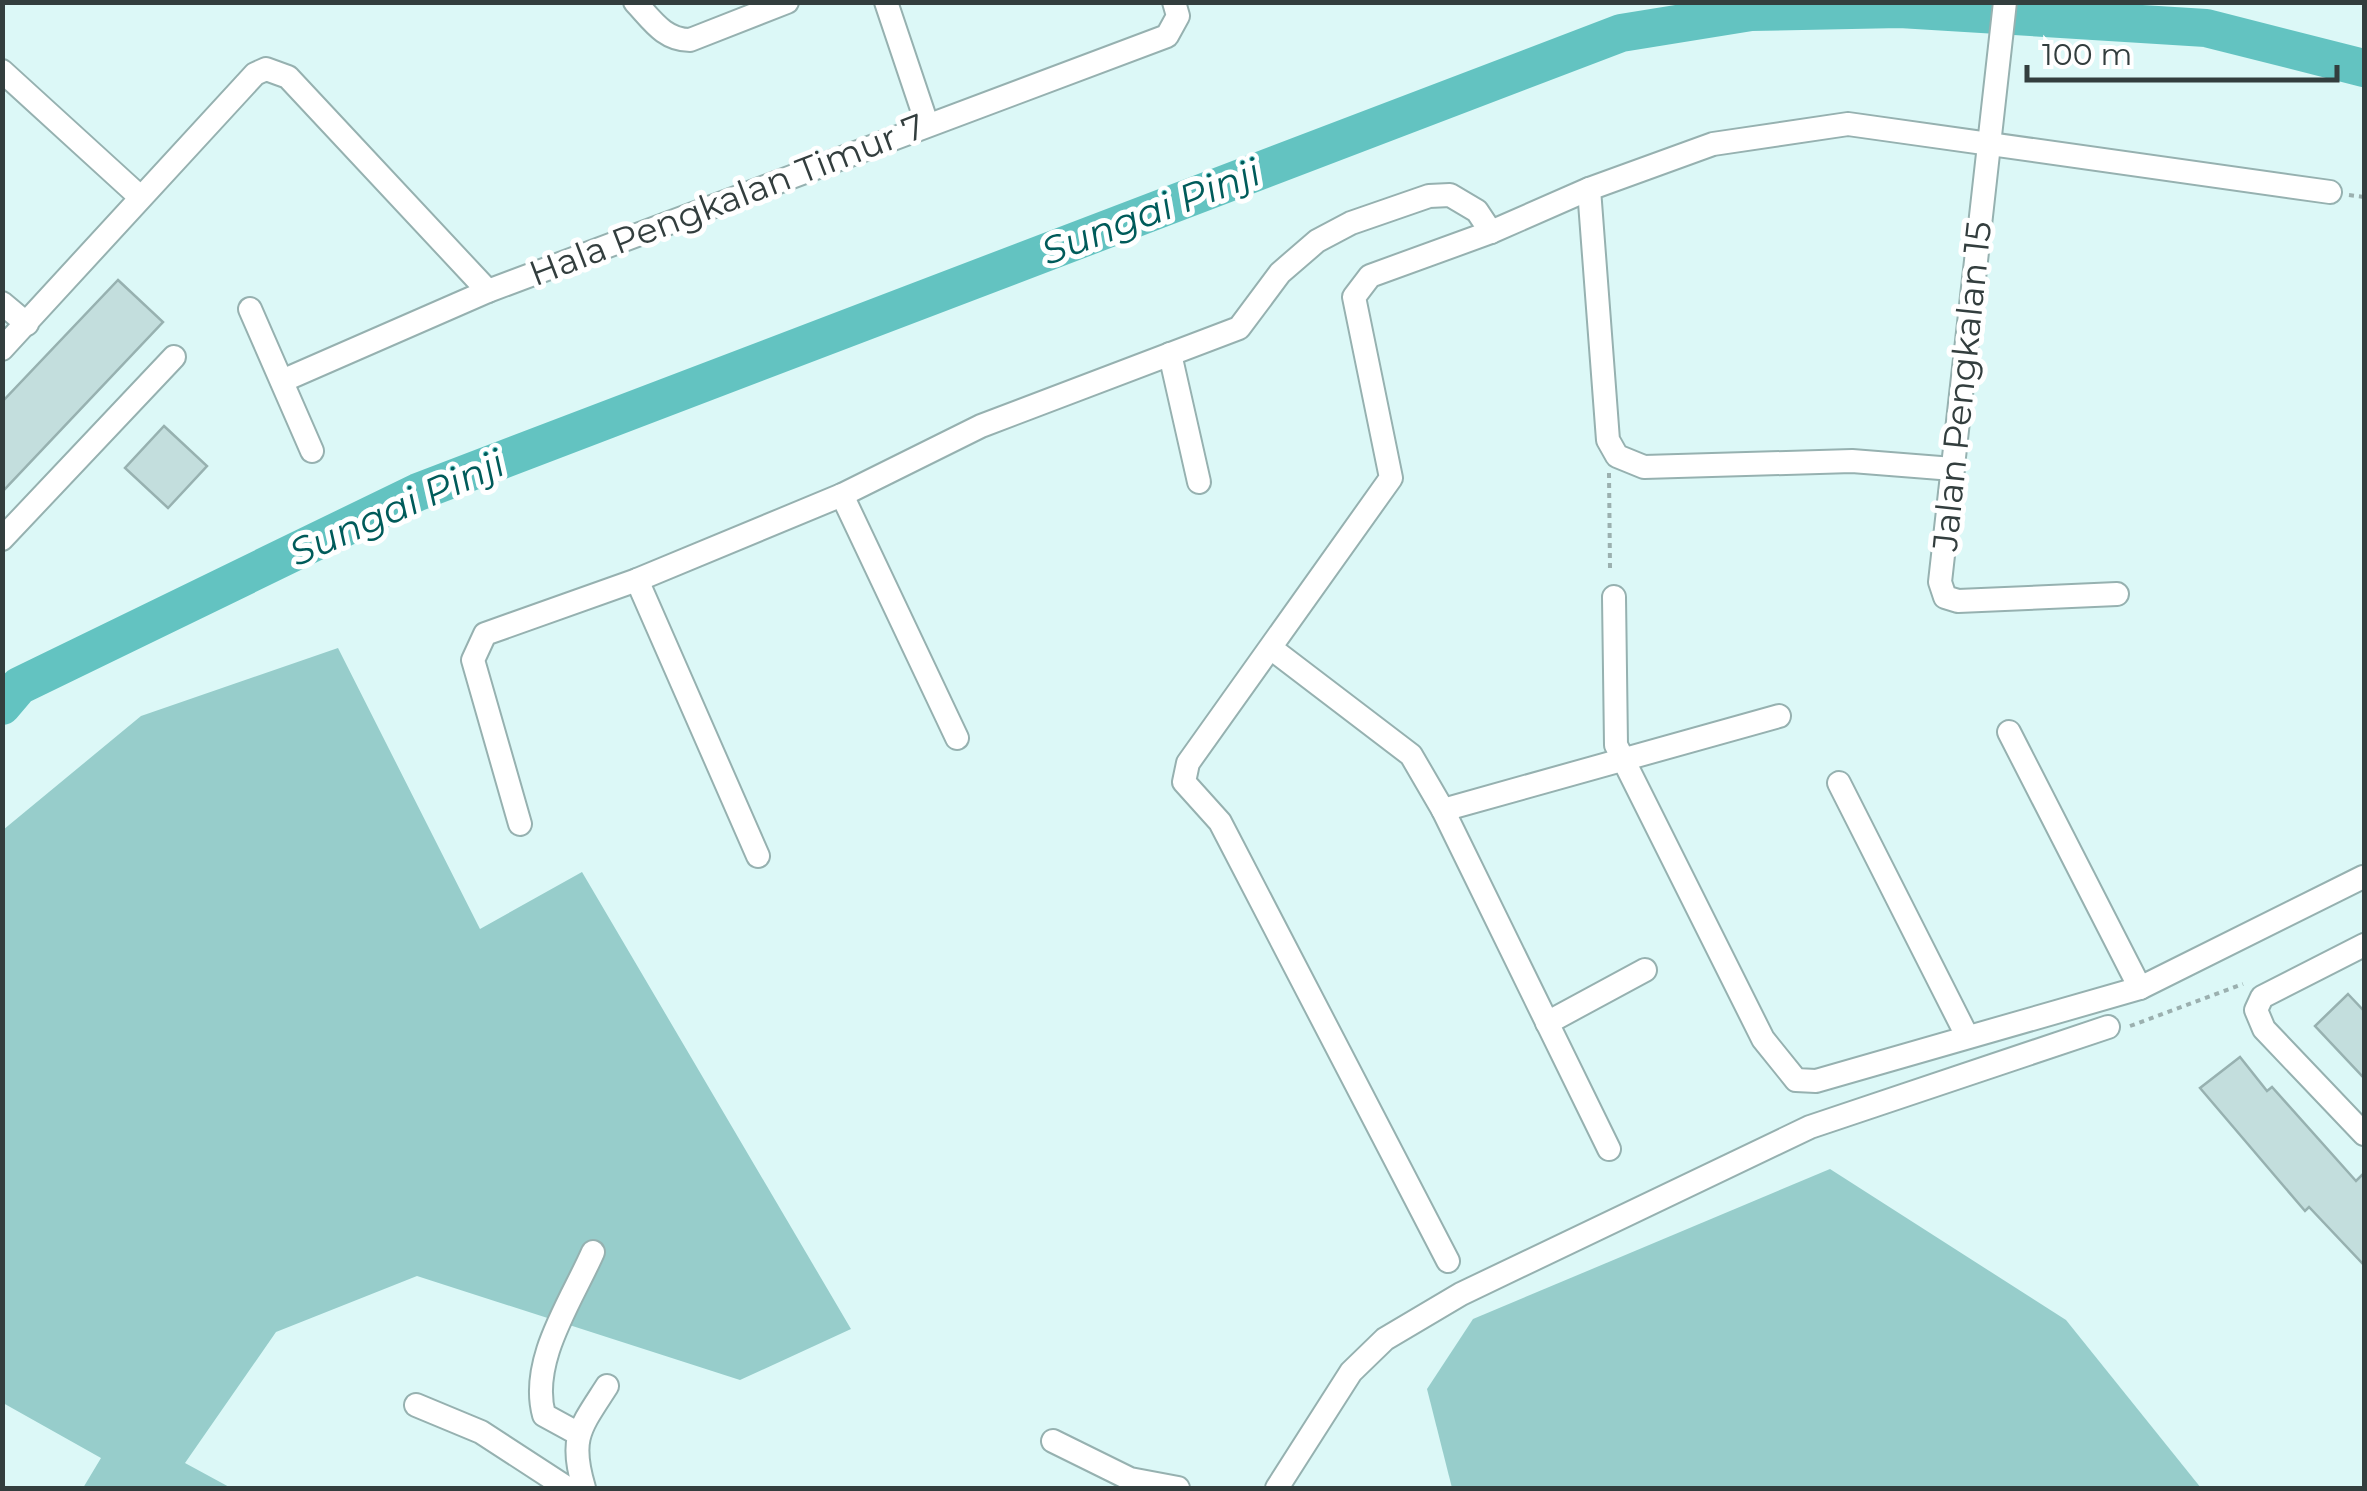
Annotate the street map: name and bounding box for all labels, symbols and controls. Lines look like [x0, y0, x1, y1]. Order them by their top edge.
scale bar [2027, 20, 2337, 82]
text: 100 m [2042, 36, 2132, 73]
street label: Hala Pengkalan Timur 7 [523, 104, 931, 295]
water label: Sungai Pinji [1035, 148, 1268, 275]
street label: Jalan Pengkalan 15 [1923, 219, 2000, 554]
water label: Sungai Pinji [282, 439, 512, 576]

